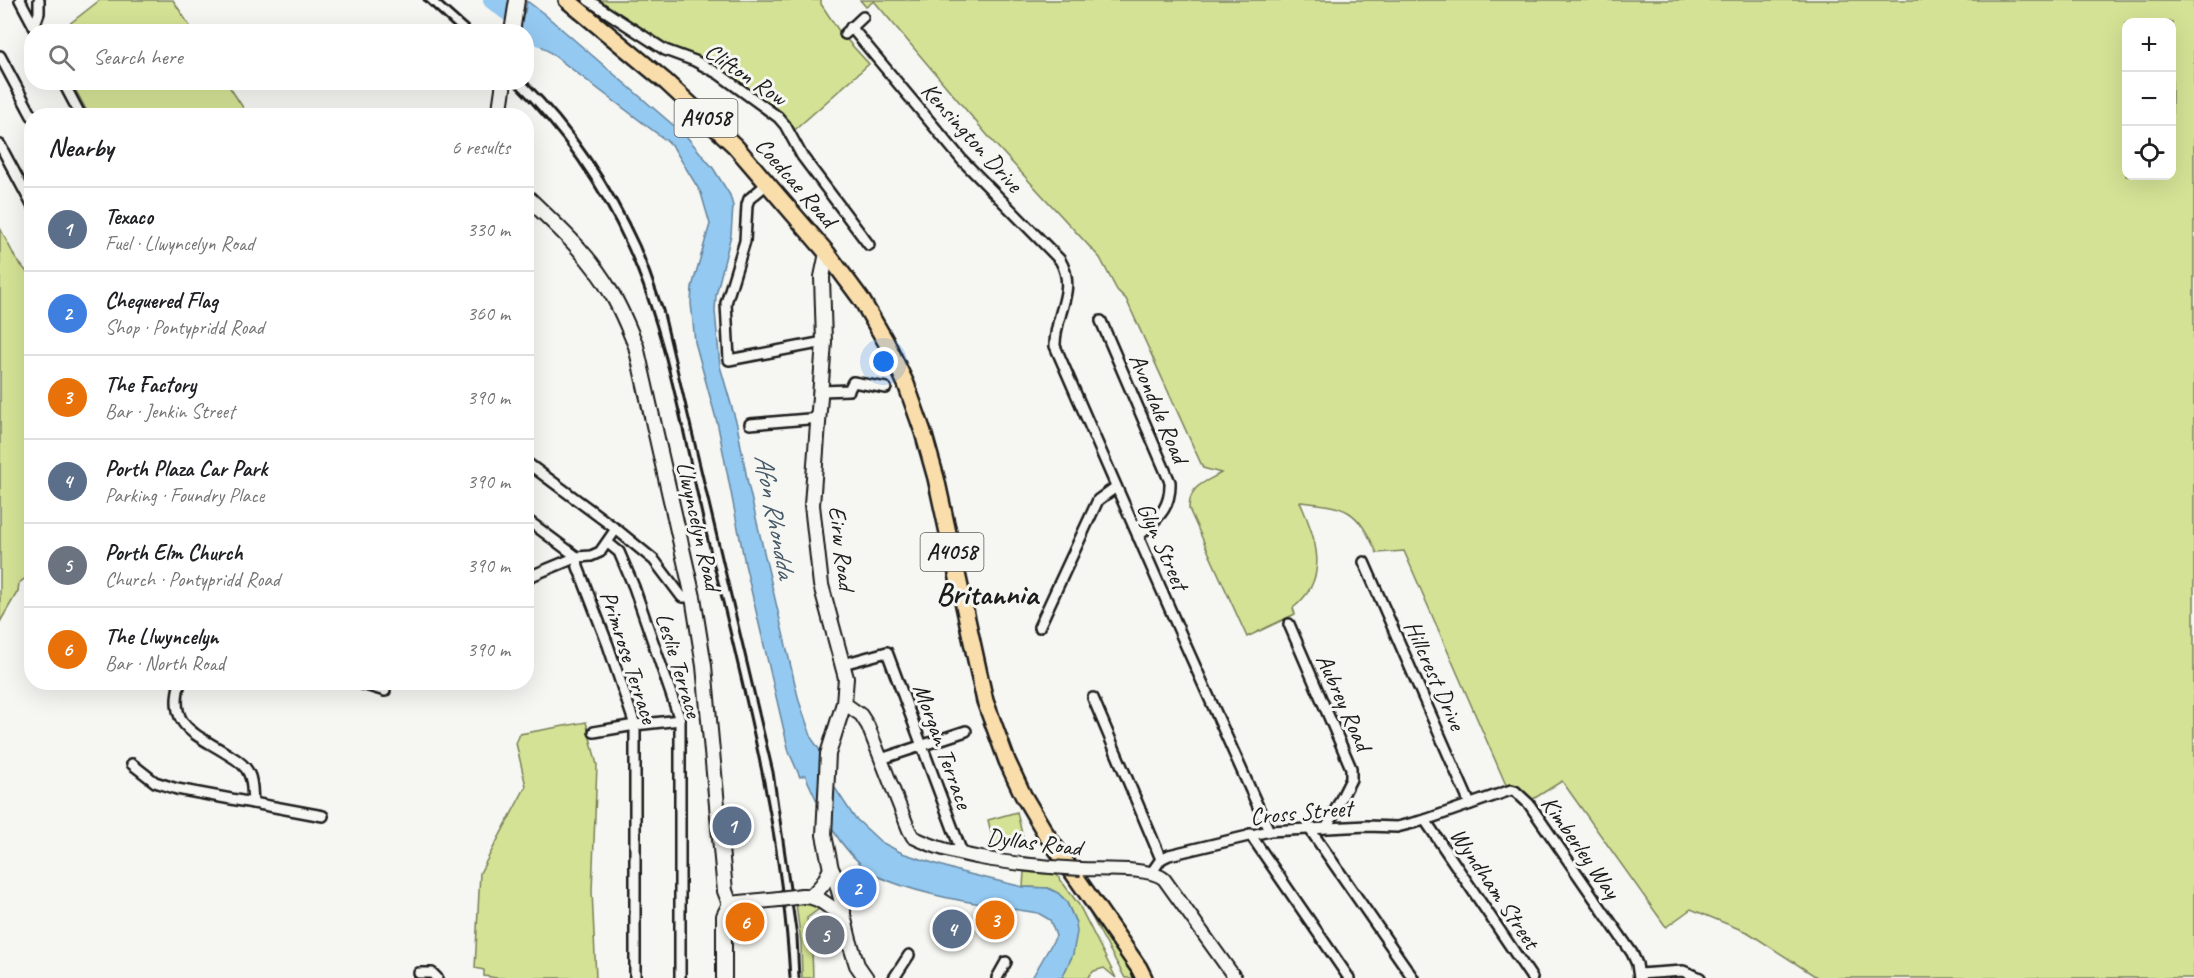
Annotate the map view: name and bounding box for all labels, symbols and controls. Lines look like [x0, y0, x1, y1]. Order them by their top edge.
map controls [2122, 18, 2176, 180]
button: + [2122, 18, 2176, 72]
search box [24, 24, 534, 90]
street label: Clifton Row [699, 36, 794, 113]
icon: search [45, 41, 78, 74]
text: Search here [93, 43, 183, 71]
button: − [2122, 72, 2176, 126]
street label: Kensington Drive [915, 76, 1031, 200]
road number: A4058 [674, 99, 738, 137]
button: locate [2122, 126, 2176, 180]
text: Nearby [48, 131, 113, 164]
street label: Coedcae Road [749, 131, 846, 236]
text: 6 results [451, 135, 510, 160]
text: Texaco [105, 203, 153, 231]
text: 1 [63, 217, 72, 242]
text: 330 m [467, 217, 510, 242]
text: Fuel · Llwyncelyn Road [105, 231, 254, 256]
text: Chequered Flag [105, 287, 218, 315]
text: 2 [63, 301, 72, 326]
text: 360 m [467, 301, 510, 326]
text: Shop · Pontypridd Road [105, 315, 264, 340]
your location [869, 347, 898, 376]
street label: Avondale Road [1123, 349, 1197, 471]
text: The Factory [105, 371, 196, 399]
text: 3 [63, 385, 72, 410]
text: 390 m [467, 385, 510, 410]
text: Bar · Jenkin Street [105, 399, 235, 424]
water label: Afon Rhondda [747, 451, 804, 584]
text: Porth Plaza Car Park [105, 455, 267, 483]
street label: Llwyncelyn Road [670, 459, 729, 597]
text: 4 [63, 469, 72, 494]
text: 390 m [467, 469, 510, 494]
text: Parking · Foundry Place [105, 483, 264, 508]
street label: Glyn Street [1130, 498, 1197, 597]
street label: Eirw Road [822, 504, 862, 595]
road number: A4058 [920, 533, 984, 571]
text: Porth Elm Church [105, 539, 243, 567]
text: 5 [63, 553, 72, 578]
text: 390 m [467, 553, 510, 578]
text: Church · Pontypridd Road [105, 567, 280, 592]
district label: Britannia [936, 575, 1040, 613]
street label: Primrose Terrace [593, 587, 665, 729]
street label: Leslie Terrace [649, 609, 710, 723]
street label: Hillcrest Drive [1398, 616, 1473, 736]
text: The Llwyncelyn [105, 623, 218, 651]
text: 6 [63, 637, 72, 662]
text: 390 m [467, 637, 510, 662]
street label: Aubrey Road [1309, 649, 1380, 758]
text: Bar · North Road [105, 651, 225, 676]
street label: Morgan Terrace [906, 679, 980, 815]
street label: Kimberley Way [1535, 790, 1628, 906]
street label: Cross Street [1249, 792, 1356, 831]
pin: 1 [712, 804, 752, 848]
street label: Dyllas Road [985, 821, 1087, 863]
street label: Wyndham Street [1443, 822, 1548, 956]
pin: 2 [838, 866, 876, 910]
pin: 3 [976, 898, 1014, 942]
pin: 6 [726, 900, 764, 944]
pin: 4 [932, 906, 972, 952]
pin: 5 [806, 912, 844, 958]

